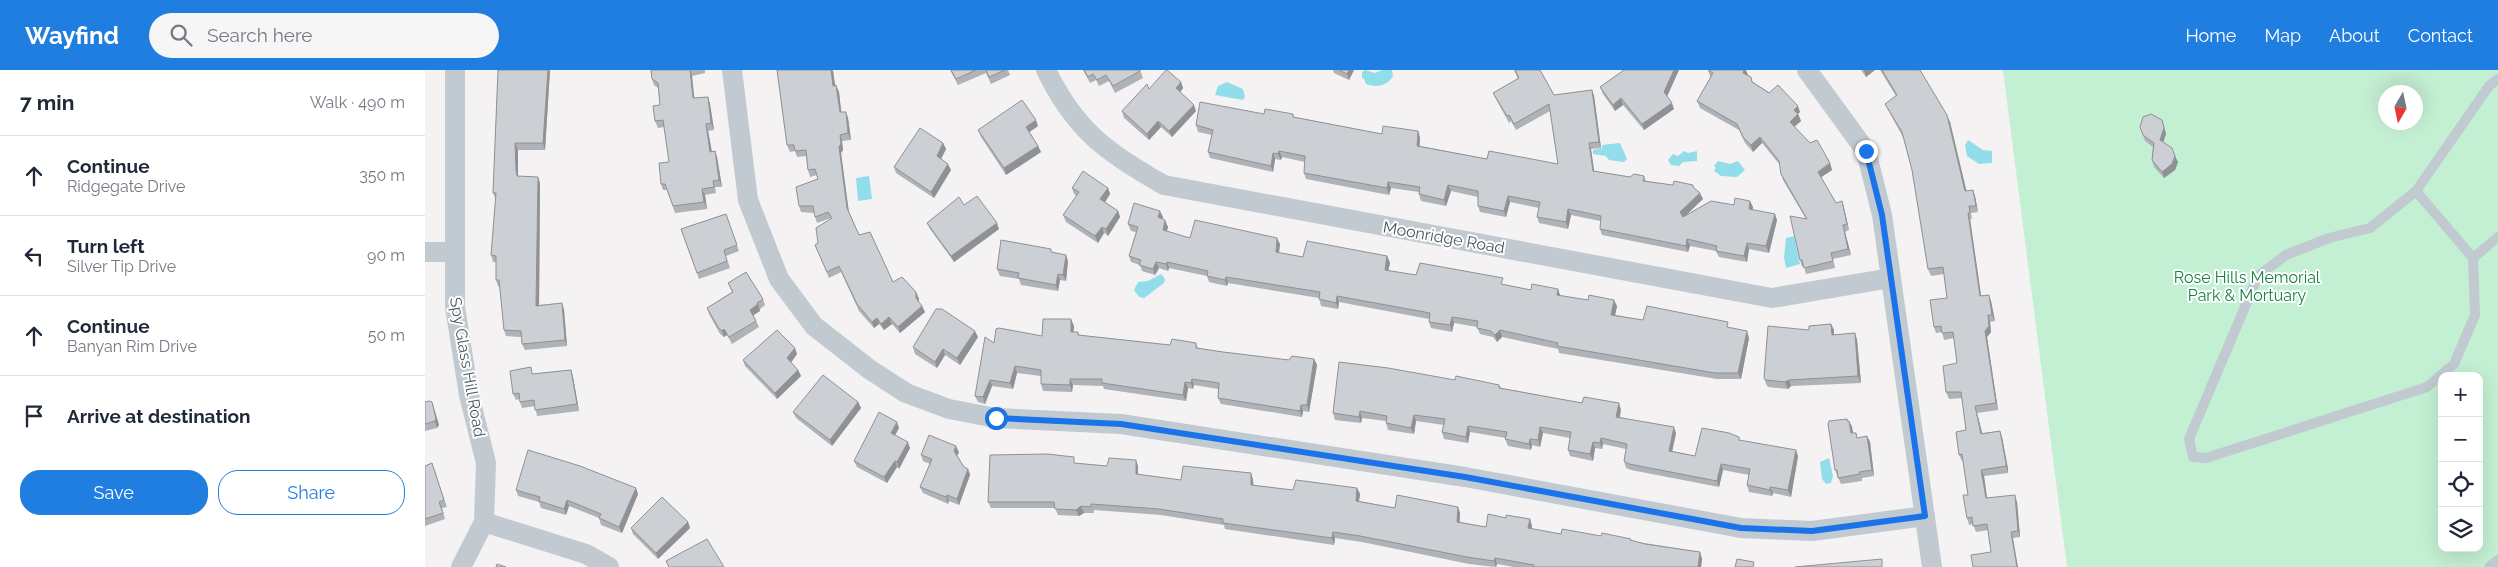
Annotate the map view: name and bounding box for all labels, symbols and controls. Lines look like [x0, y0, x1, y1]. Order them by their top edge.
search box [149, 13, 499, 58]
text: Wayfind [25, 21, 119, 50]
icon: search [167, 21, 195, 49]
text: Search here [207, 24, 312, 46]
text: Home [2185, 25, 2236, 46]
text: Map [2264, 25, 2301, 46]
text: About [2329, 25, 2380, 46]
text: Contact [2408, 25, 2473, 46]
north arrow [2378, 85, 2423, 130]
text: 7 min [20, 90, 74, 115]
text: Walk · 490 m [310, 93, 405, 112]
route end [1855, 140, 1878, 163]
text: Continue [67, 155, 150, 177]
icon: ahead [20, 162, 48, 190]
text: 350 m [359, 166, 405, 185]
text: Ridgegate Drive [67, 177, 186, 196]
street label: Moonridge Road [1382, 217, 1506, 258]
text: Turn left [67, 235, 144, 257]
icon: left [20, 242, 48, 270]
text: 90 m [367, 246, 405, 265]
text: Silver Tip Drive [67, 257, 176, 276]
park label: Rose Hills Memorial Park & Mortuary [2174, 268, 2321, 305]
street label: Spy Glass Hill Road [446, 296, 489, 439]
text: Continue [67, 315, 150, 337]
icon: ahead [20, 322, 48, 350]
text: 50 m [368, 326, 405, 345]
text: Banyan Rim Drive [67, 337, 197, 356]
map controls [2438, 372, 2483, 552]
button: + [2438, 372, 2483, 417]
icon: arrive [20, 402, 48, 430]
text: Arrive at destination [67, 405, 251, 427]
route start [985, 407, 1008, 430]
button: − [2438, 417, 2483, 462]
button: locate [2438, 462, 2483, 507]
button: Save [20, 470, 208, 515]
button: Share [218, 470, 405, 515]
button: layers [2438, 507, 2483, 552]

